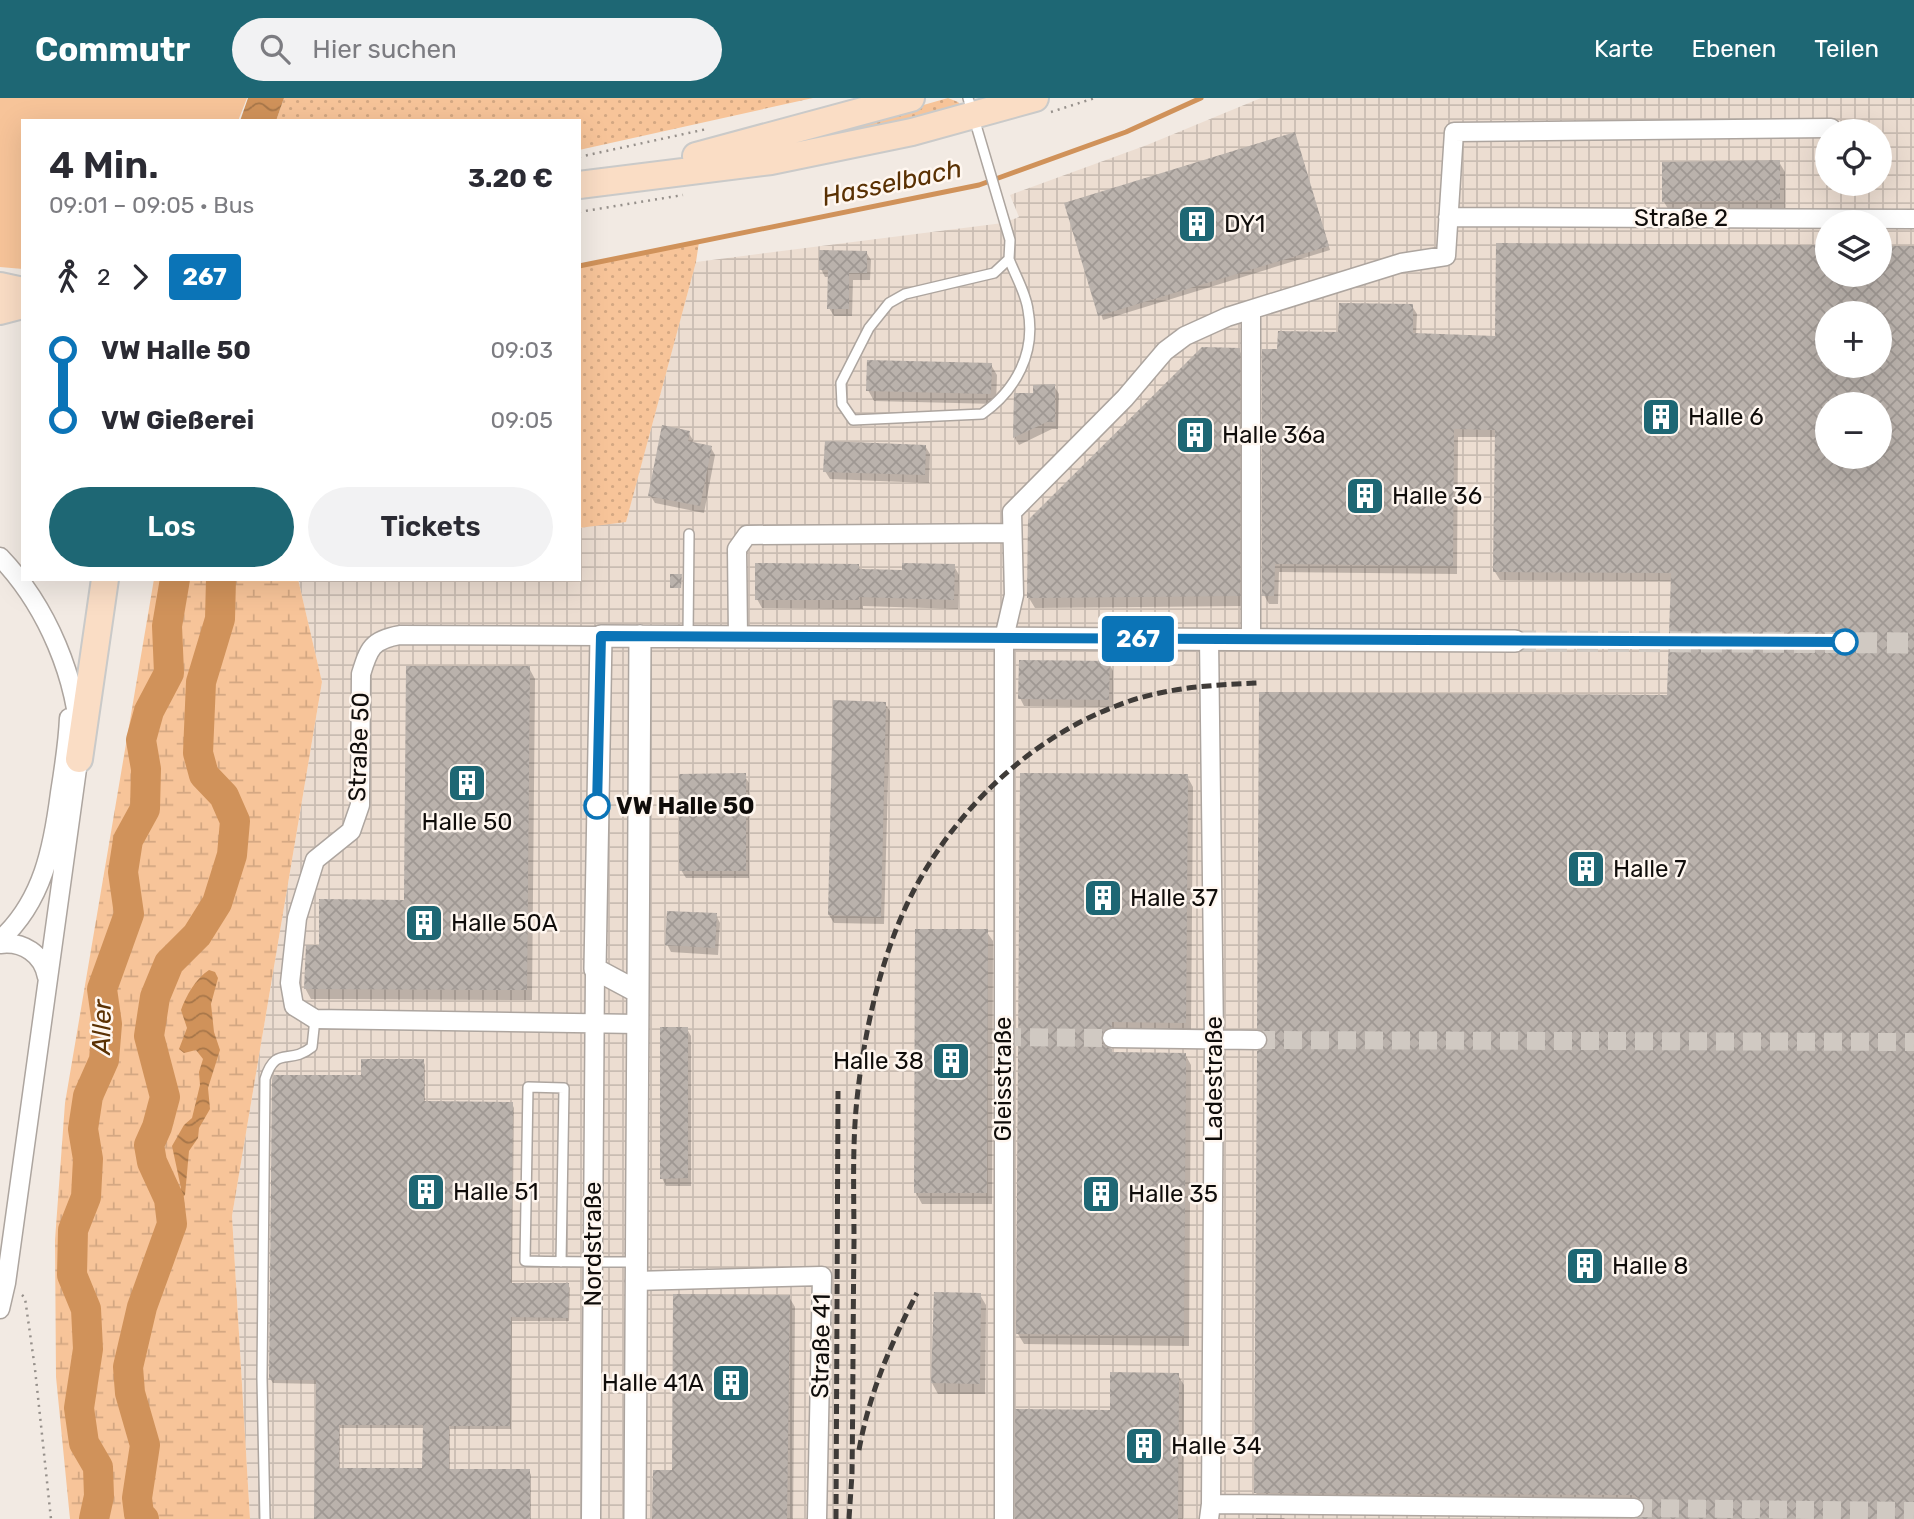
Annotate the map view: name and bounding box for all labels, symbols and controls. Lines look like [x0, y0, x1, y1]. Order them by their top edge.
search box [232, 18, 722, 81]
text: Commutr [35, 30, 190, 69]
icon: search [256, 30, 294, 68]
text: Hier suchen [312, 34, 457, 65]
text: Karte [1594, 35, 1654, 63]
text: Ebenen [1692, 35, 1776, 63]
text: Teilen [1814, 35, 1879, 63]
map controls [1815, 119, 1892, 469]
button: locate [1815, 119, 1892, 196]
text: 4 Min. [49, 142, 159, 188]
water label: Hasselbach [819, 153, 965, 213]
text: 3.20 € [468, 163, 553, 194]
text: 09:01 – 09:05 · Bus [49, 191, 254, 219]
building icon: DY1 [1176, 203, 1218, 245]
street label: Straße 2 [1634, 204, 1728, 232]
place label: DY1 [1224, 210, 1265, 238]
button: layers [1815, 210, 1892, 287]
icon: walk [49, 258, 87, 296]
icon: forward [121, 258, 159, 296]
text: 2 [97, 263, 111, 291]
text: 267 [183, 263, 227, 291]
button: + [1815, 301, 1892, 378]
text: VW Halle 50 [101, 335, 251, 366]
text: 09:03 [490, 336, 553, 364]
button: − [1815, 392, 1892, 469]
building icon: Halle 6 [1640, 396, 1682, 438]
place label: Halle 6 [1688, 403, 1764, 431]
text: VW Gießerei [101, 405, 254, 436]
text: 09:05 [491, 406, 553, 434]
building icon: Halle 36a [1174, 414, 1216, 456]
place label: Halle 36a [1222, 421, 1326, 449]
building icon: Halle 36 [1344, 475, 1386, 517]
place label: Halle 36 [1392, 482, 1482, 510]
button: Los [49, 487, 294, 567]
button: Tickets [308, 487, 553, 567]
line badge: 267 [1098, 616, 1178, 662]
text: 267 [1116, 625, 1160, 653]
unlabelled marker [1832, 629, 1858, 655]
street label: Straße 50 [343, 692, 375, 802]
building icon: Halle 50 [446, 762, 488, 804]
place label: VW Halle 50 [616, 792, 754, 820]
marker: VW Halle 50 [584, 793, 610, 819]
place label: Halle 50 [422, 808, 512, 836]
building icon: Halle 7 [1565, 848, 1607, 890]
place label: Halle 7 [1613, 855, 1687, 883]
building icon: Halle 37 [1082, 877, 1124, 919]
place label: Halle 37 [1130, 884, 1218, 912]
building icon: Halle 50A [403, 902, 445, 944]
place label: Halle 50A [451, 909, 558, 937]
water label: Aller [86, 998, 118, 1057]
street label: Gleisstraße [989, 1016, 1017, 1142]
street label: Ladestraße [1200, 1016, 1228, 1142]
building icon: Halle 38 [930, 1040, 972, 1082]
place label: Halle 38 [833, 1047, 924, 1075]
building icon: Halle 51 [405, 1171, 447, 1213]
building icon: Halle 35 [1080, 1173, 1122, 1215]
place label: Halle 51 [453, 1178, 539, 1206]
place label: Halle 35 [1128, 1180, 1218, 1208]
street label: Nordstraße [579, 1182, 607, 1306]
building icon: Halle 8 [1564, 1245, 1606, 1287]
place label: Halle 8 [1612, 1252, 1689, 1280]
street label: Straße 41 [806, 1293, 836, 1399]
building icon: Halle 41A [710, 1362, 752, 1404]
place label: Halle 41A [602, 1369, 704, 1397]
building icon: Halle 34 [1123, 1425, 1165, 1467]
place label: Halle 34 [1171, 1432, 1262, 1460]

